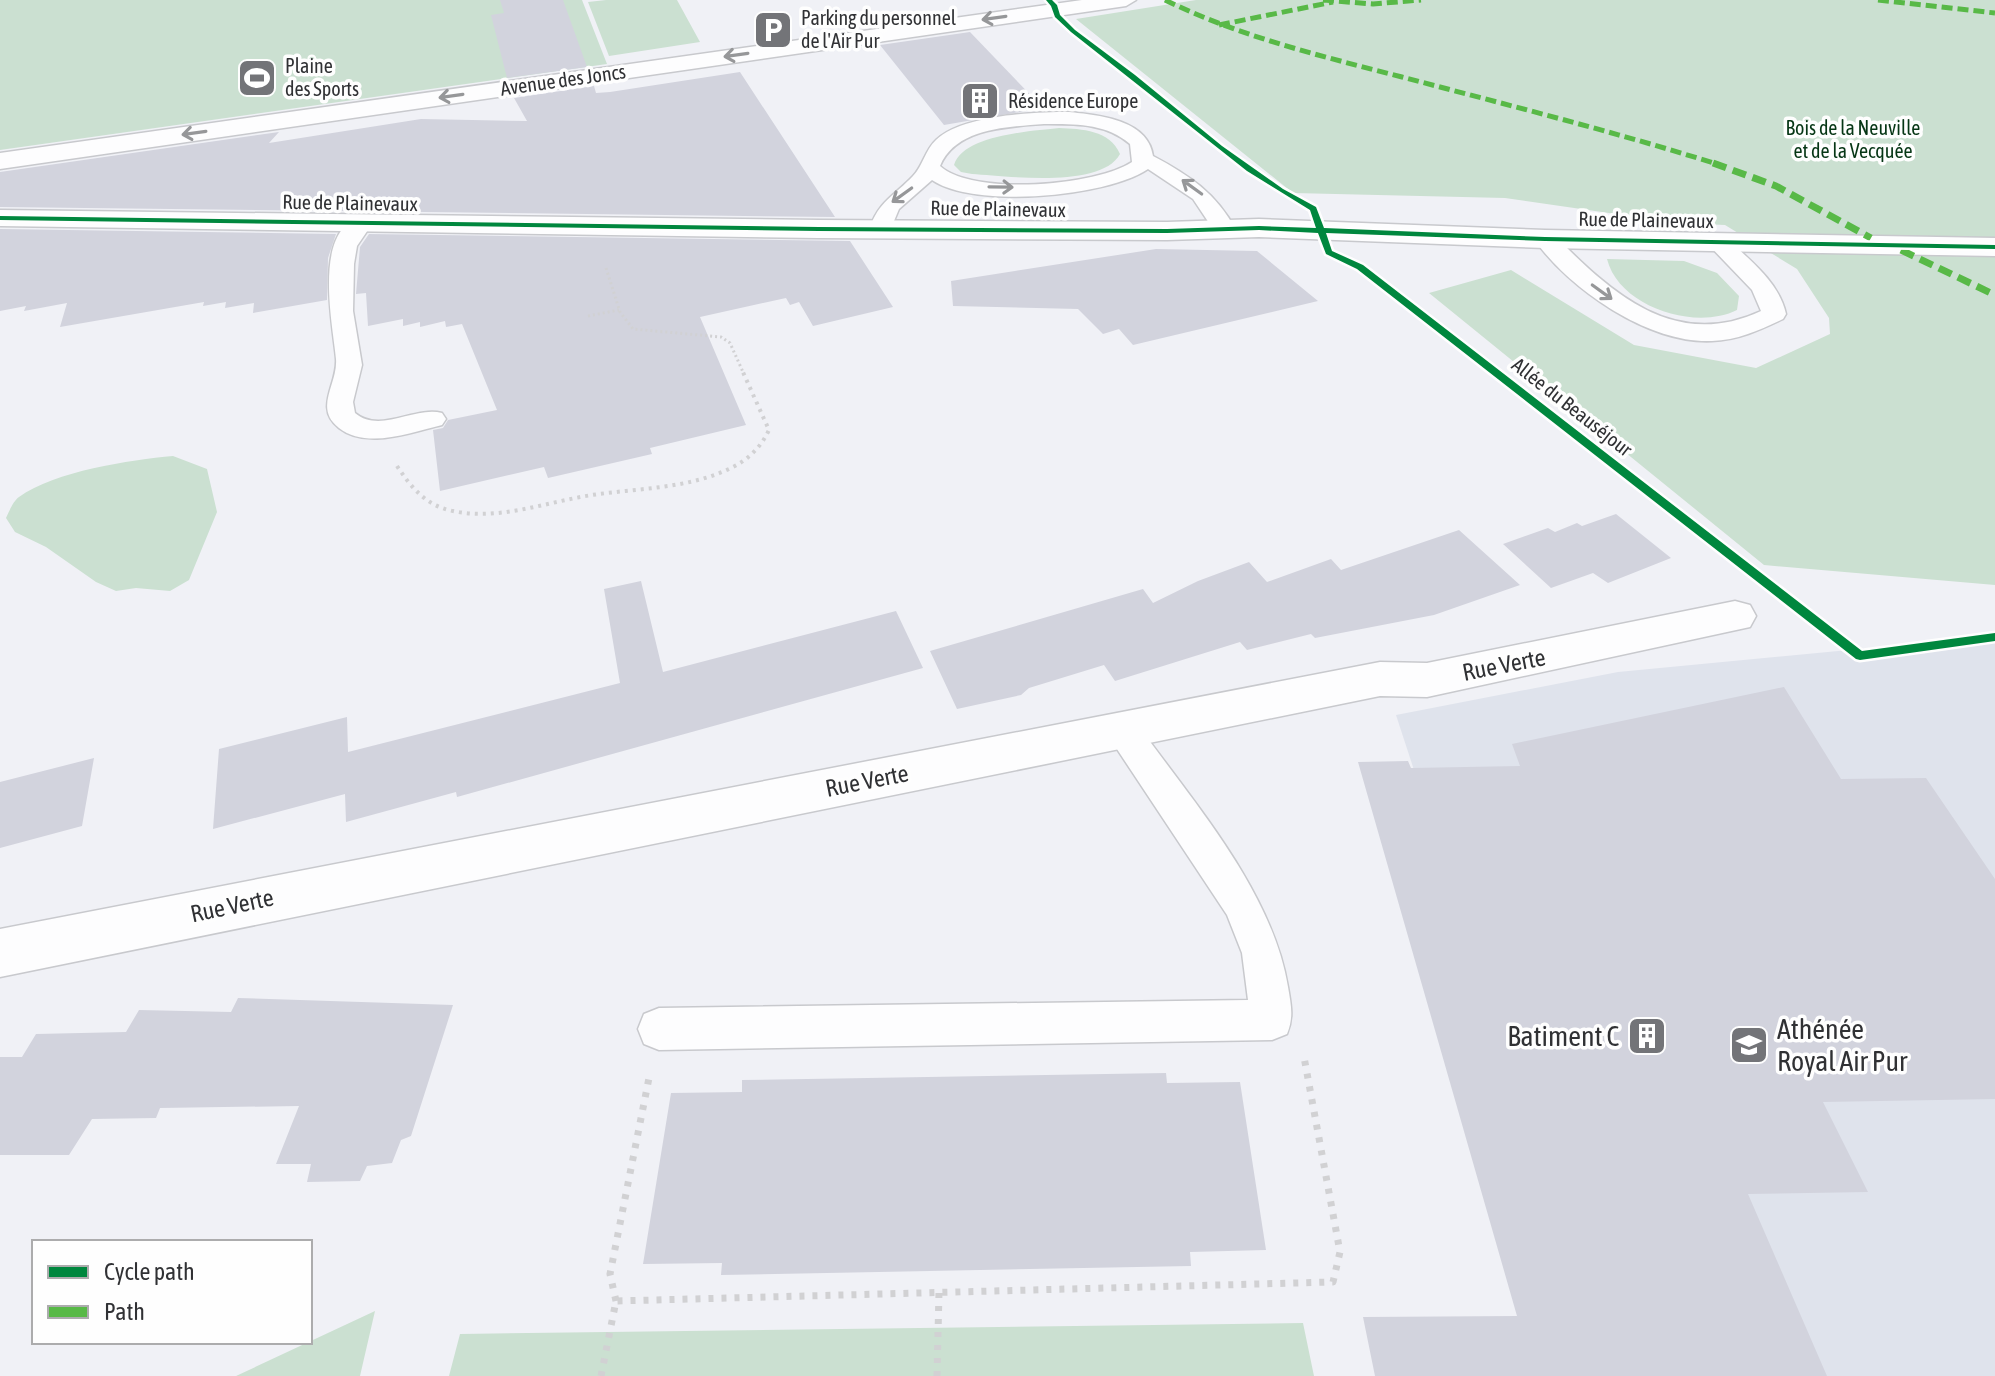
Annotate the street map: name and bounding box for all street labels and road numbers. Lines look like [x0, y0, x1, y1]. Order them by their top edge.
street label: Avenue des Joncs [499, 59, 627, 100]
street label: Rue de Plainevaux [282, 190, 418, 215]
street label: Rue de Plainevaux [930, 196, 1066, 221]
street label: Rue de Plainevaux [1578, 207, 1714, 232]
street label: Allée du Beauséjour [1508, 353, 1638, 461]
street label: Rue Verte [1460, 643, 1548, 686]
street label: Rue Verte [823, 759, 911, 802]
street label: Rue Verte [188, 884, 276, 927]

